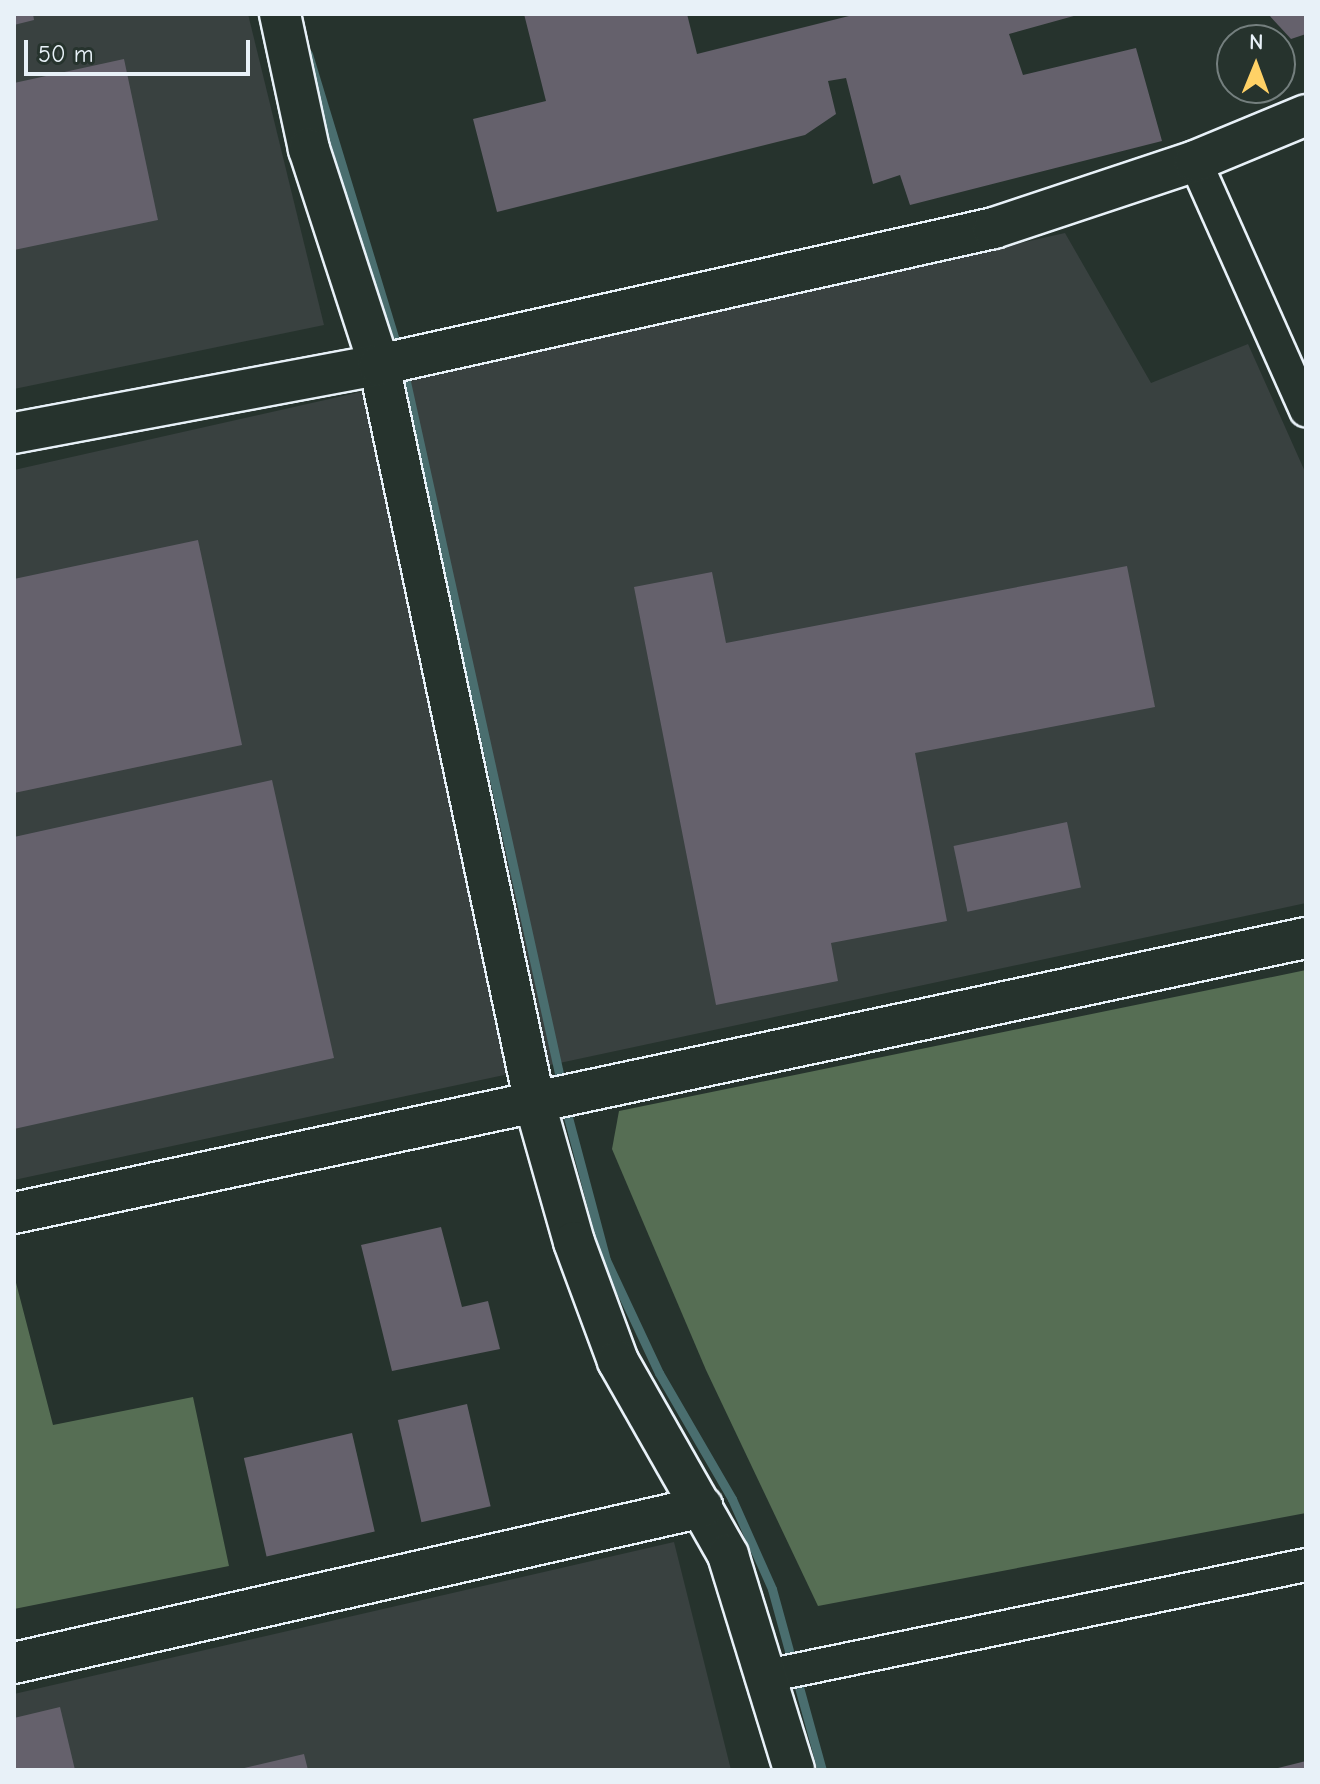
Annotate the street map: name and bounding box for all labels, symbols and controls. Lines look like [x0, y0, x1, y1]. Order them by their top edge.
scale bar [28, 24, 254, 74]
north arrow [1216, 24, 1296, 104]
text: N [1249, 29, 1264, 55]
text: 50 m [38, 40, 94, 68]

